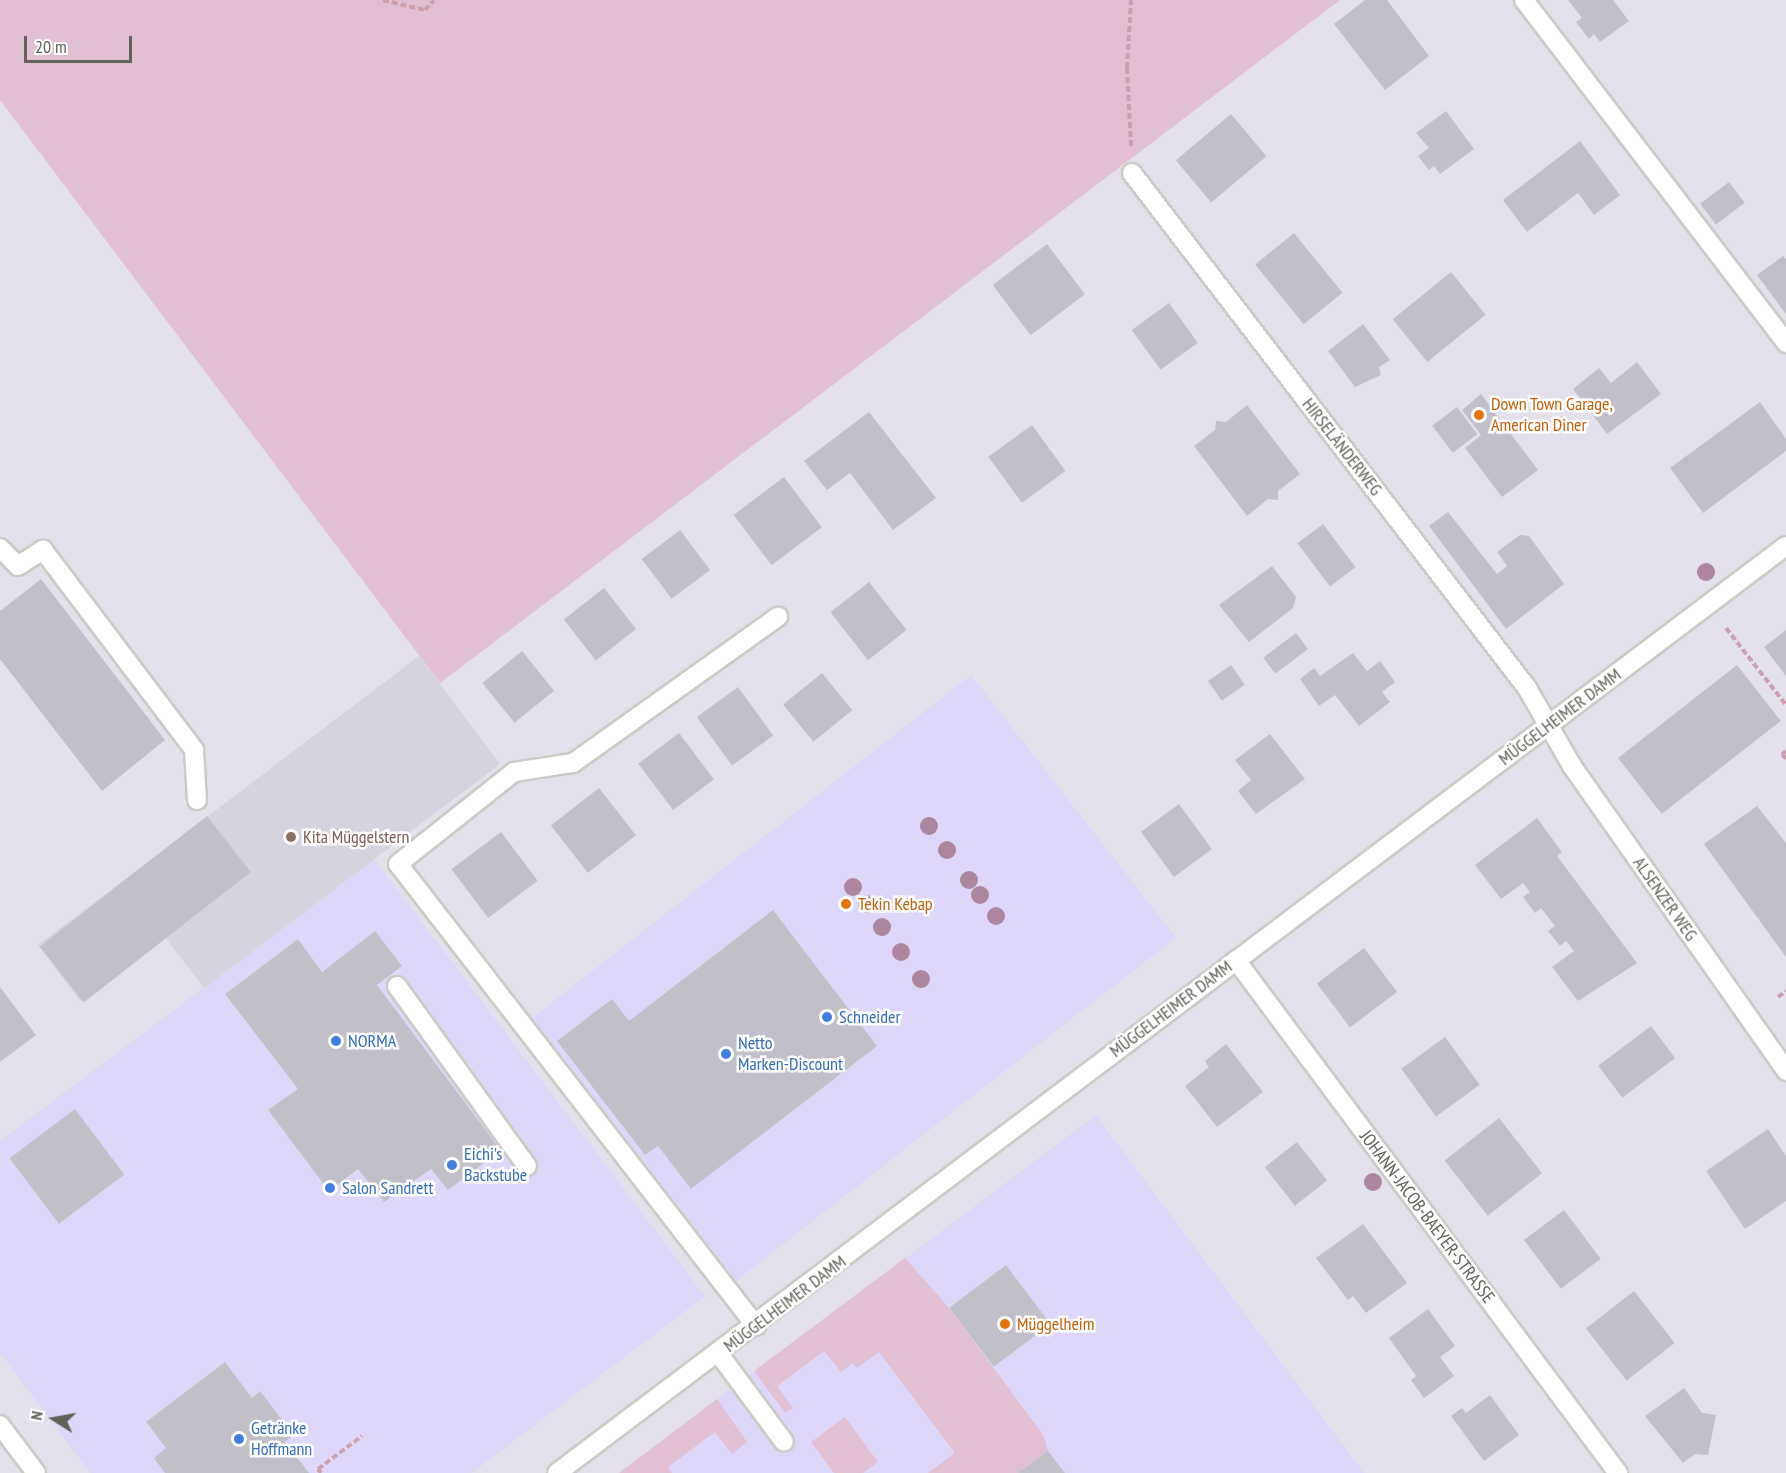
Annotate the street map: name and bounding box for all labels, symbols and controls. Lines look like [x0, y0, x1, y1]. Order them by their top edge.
scale bar [27, 24, 135, 62]
text: 20 m [35, 35, 67, 58]
street label: HIRSELÄNDERWEG [1297, 394, 1387, 500]
place label: Down Town Garage, American Diner [1491, 394, 1613, 436]
marker: Down Town Garage, American Diner [1472, 408, 1486, 422]
street label: MÜGGELHEIMER DAMM [1495, 664, 1625, 770]
place label: Kita Müggelstern [303, 826, 409, 848]
marker: Kita Müggelstern [284, 830, 298, 844]
street label: ALSENZER WEG [1628, 853, 1702, 945]
place label: Tekin Kebap [858, 893, 933, 915]
marker: Tekin Kebap [839, 897, 853, 911]
street label: MÜGGELHEIMER DAMM [1106, 956, 1236, 1062]
place label: Schneider [839, 1006, 900, 1028]
marker: Schneider [820, 1010, 834, 1024]
place label: NORMA [348, 1030, 396, 1052]
place label: Netto Marken-Discount [738, 1033, 843, 1076]
marker: NORMA [329, 1034, 343, 1048]
marker: Netto Marken-Discount [719, 1047, 733, 1061]
street label: JOHANN-JACOB-BAEYER-STRASSE [1355, 1126, 1499, 1308]
place label: Eichi's Backstube [464, 1144, 527, 1186]
marker: Eichi's Backstube [445, 1158, 459, 1172]
place label: Salon Sandrett [342, 1177, 433, 1199]
marker: Salon Sandrett [323, 1181, 337, 1195]
street label: MÜGGELHEIMER DAMM [720, 1251, 850, 1357]
place label: Müggelheim [1017, 1313, 1094, 1335]
marker: Müggelheim [998, 1317, 1012, 1331]
north arrow [24, 1389, 84, 1449]
text: N [26, 1409, 47, 1422]
place label: Getränke Hoffmann [251, 1418, 312, 1460]
marker: Getränke Hoffmann [232, 1432, 246, 1446]

